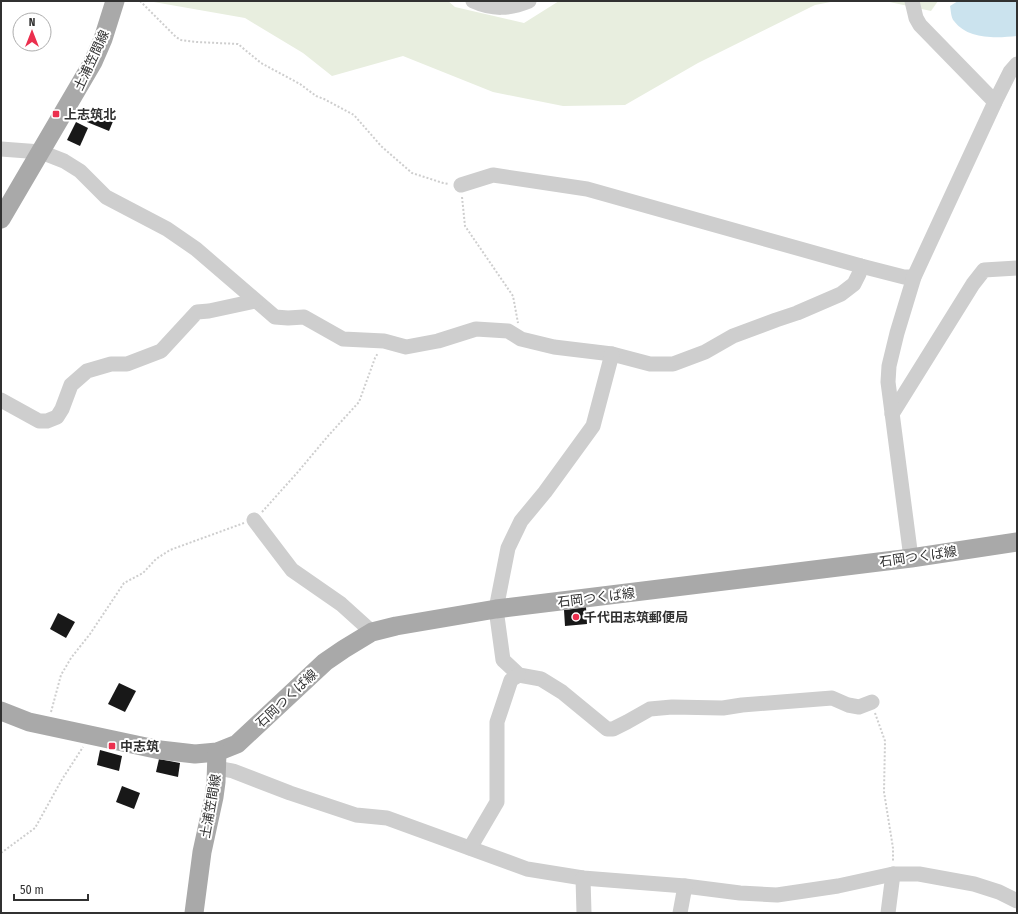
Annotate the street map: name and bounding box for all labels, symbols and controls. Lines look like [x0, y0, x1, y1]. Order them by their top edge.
north arrow [12, 12, 52, 52]
text: N [29, 16, 35, 29]
street label: 土浦笠間線 [71, 28, 112, 93]
place label: 上志筑北 [64, 107, 116, 122]
marker: 上志筑北 [51, 109, 61, 119]
street label: 石岡つくば線 [878, 544, 958, 569]
street label: 石岡つくば線 [556, 585, 636, 610]
place label: 千代田志筑郵便局 [584, 610, 688, 625]
marker: 千代田志筑郵便局 [571, 612, 581, 622]
street label: 石岡つくば線 [253, 666, 320, 730]
place label: 中志筑 [120, 739, 159, 754]
marker: 中志筑 [107, 741, 117, 751]
street label: 土浦笠間線 [197, 773, 224, 839]
scale bar [14, 876, 88, 902]
text: 50 m [20, 883, 44, 897]

